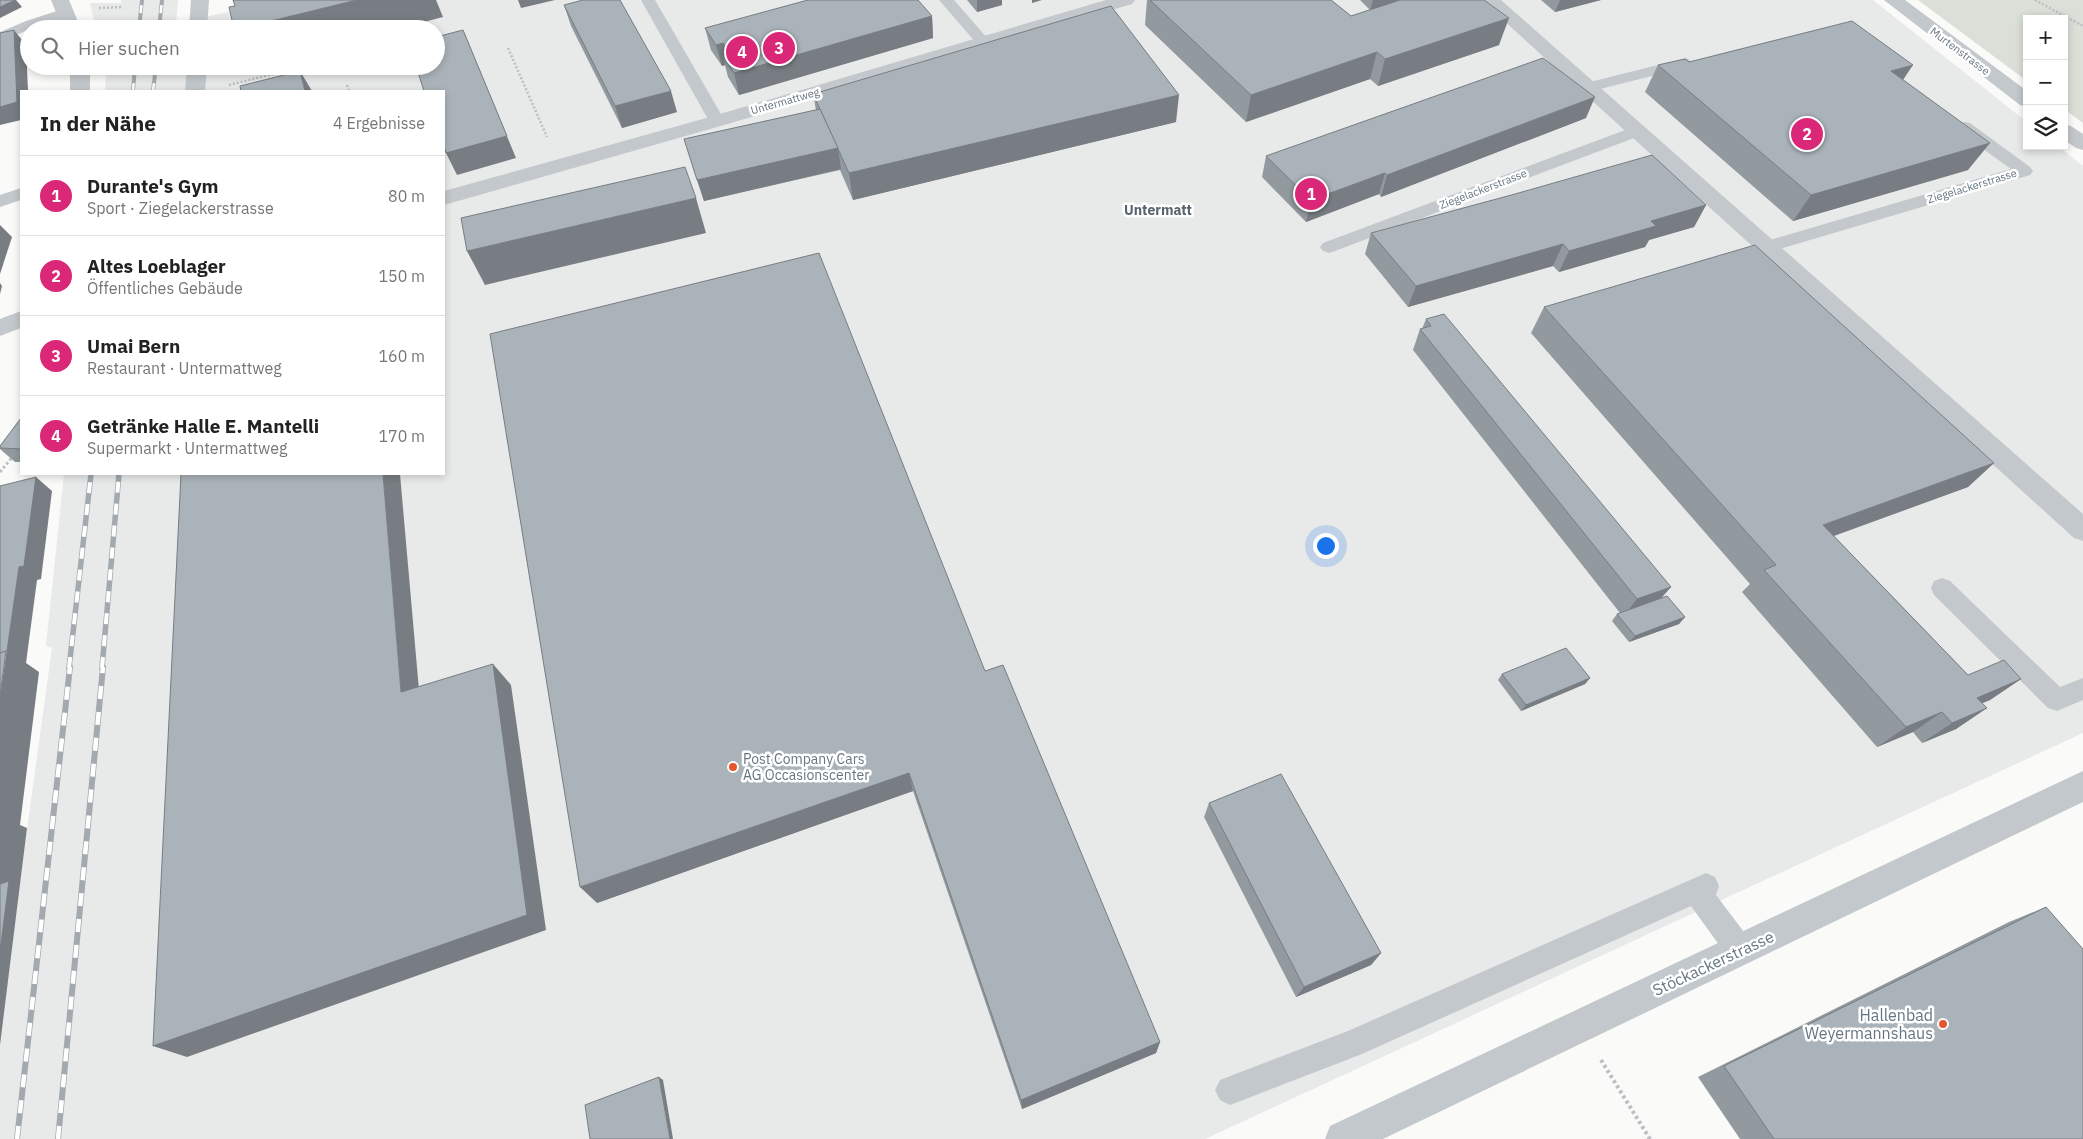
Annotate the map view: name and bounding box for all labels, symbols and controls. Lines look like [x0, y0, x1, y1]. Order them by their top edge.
map controls [2023, 15, 2068, 150]
button: + [2023, 15, 2068, 60]
search box [20, 20, 445, 75]
street label: Murtenstrasse [1927, 24, 1993, 78]
pin: 3 [763, 29, 795, 67]
pin: 4 [726, 33, 758, 71]
icon: search [38, 34, 66, 62]
text: Hier suchen [78, 36, 180, 60]
button: − [2023, 60, 2068, 105]
street label: Untermattweg [749, 84, 821, 118]
button: layers [2023, 105, 2068, 150]
text: In der Nähe [40, 109, 156, 137]
text: 4 Ergebnisse [333, 113, 425, 133]
pin: 2 [1791, 115, 1823, 153]
street label: Ziegelackerstrasse [1437, 166, 1529, 212]
street label: Ziegelackerstrasse [1926, 166, 2018, 206]
text: Durante's Gym [87, 174, 219, 198]
pin: 1 [1295, 175, 1327, 213]
text: 1 [51, 186, 61, 206]
text: 80 m [388, 186, 425, 206]
text: Sport · Ziegelackerstrasse [87, 198, 274, 218]
district label: Untermatt [1124, 201, 1192, 219]
text: Altes Loeblager [87, 254, 226, 278]
text: 2 [51, 266, 61, 286]
text: 150 m [378, 266, 425, 286]
text: Öffentliches Gebäude [87, 278, 243, 298]
text: Umai Bern [87, 334, 180, 358]
text: 3 [51, 346, 61, 366]
text: 160 m [378, 346, 425, 366]
text: Restaurant · Untermattweg [87, 358, 282, 378]
text: Getränke Halle E. Mantelli [87, 414, 319, 438]
text: 4 [51, 426, 61, 446]
text: 170 m [378, 426, 425, 446]
text: Supermarkt · Untermattweg [87, 438, 288, 458]
your location [1313, 533, 1339, 559]
place label: Post Company Cars AG Occasionscenter [743, 750, 869, 784]
marker: Post Company Cars AG Occasionscenter [727, 761, 739, 773]
street label: Stöckackerstrasse [1649, 926, 1777, 1000]
place label: Hallenbad Weyermannshaus [1805, 1005, 1933, 1043]
marker: Hallenbad Weyermannshaus [1937, 1018, 1949, 1030]

